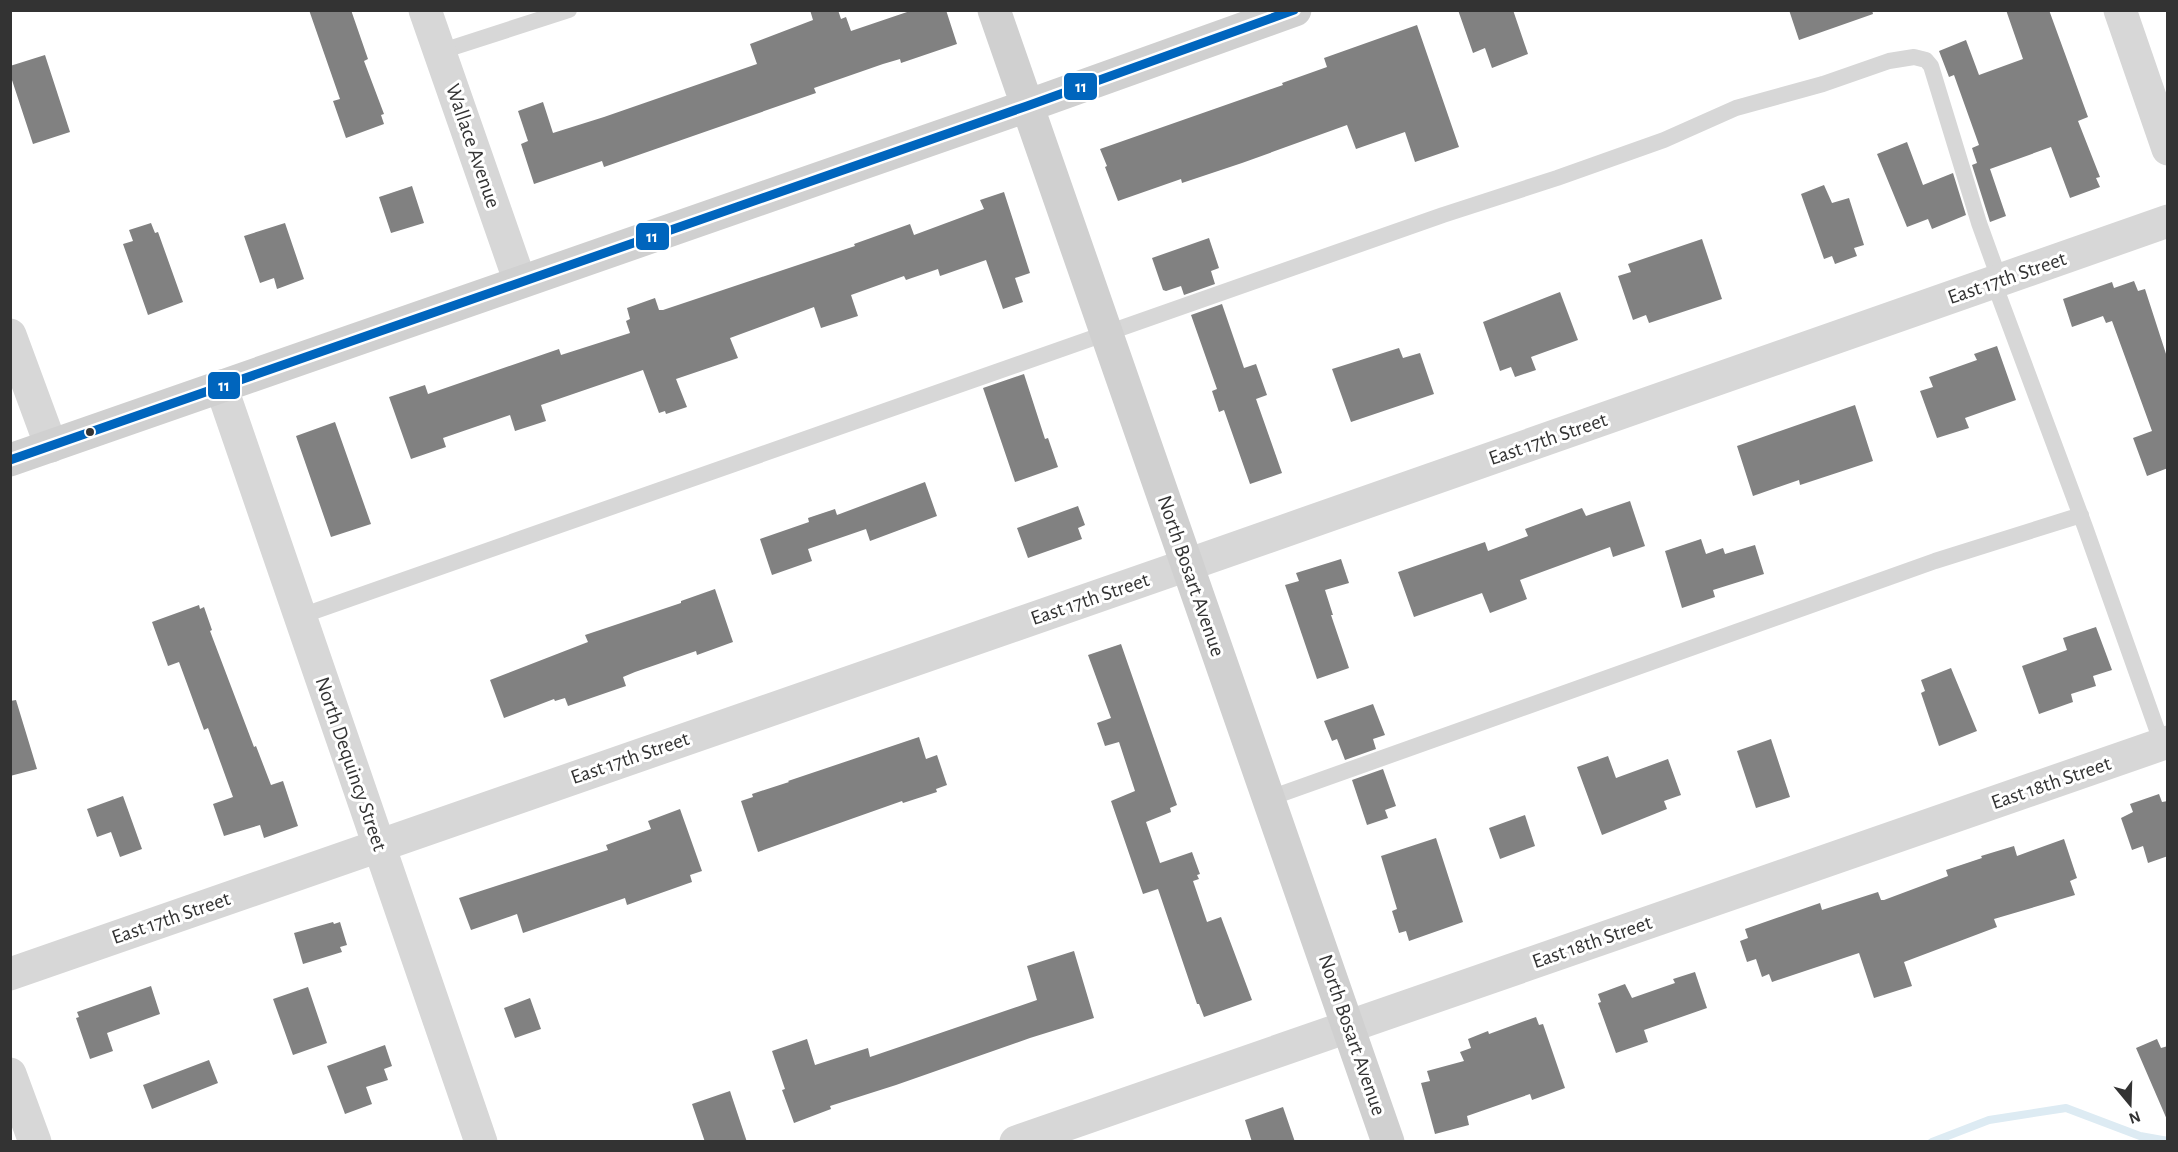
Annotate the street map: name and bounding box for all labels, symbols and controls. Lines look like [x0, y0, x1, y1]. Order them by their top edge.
line badge: 11 [1063, 72, 1098, 101]
text: 11 [1075, 79, 1087, 95]
street label: Wallace Avenue [442, 81, 504, 211]
line badge: 11 [635, 222, 670, 251]
text: 11 [646, 229, 658, 245]
street label: East 17th Street [1945, 248, 2069, 308]
line badge: 11 [207, 371, 241, 400]
text: 11 [218, 378, 230, 394]
street label: East 17th Street [1486, 409, 1610, 469]
unlabelled marker [84, 426, 96, 438]
street label: North Bosart Avenue [1154, 493, 1228, 659]
street label: East 17th Street [1028, 569, 1152, 629]
street label: North Dequincy Street [311, 674, 391, 854]
street label: East 17th Street [568, 728, 692, 788]
street label: East 18th Street [1988, 753, 2114, 813]
street label: East 17th Street [109, 888, 233, 948]
street label: East 18th Street [1529, 912, 1655, 972]
street label: North Bosart Avenue [1315, 952, 1389, 1118]
north arrow [2100, 1074, 2160, 1134]
text: N [2127, 1108, 2142, 1127]

